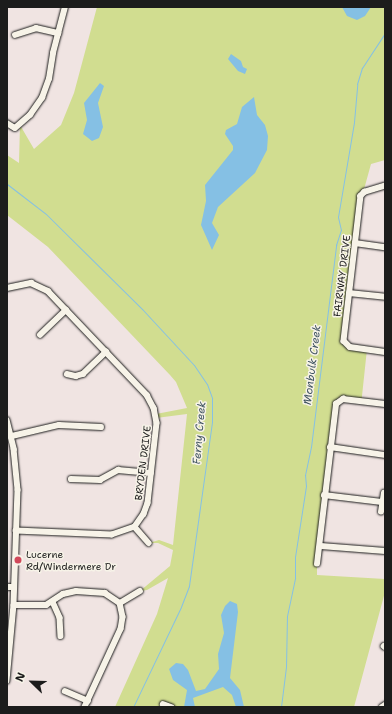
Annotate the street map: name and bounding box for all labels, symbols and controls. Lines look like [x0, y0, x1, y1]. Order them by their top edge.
street label: FAIRWAY DRIVE [331, 235, 353, 317]
water label: Monbulk Creek [302, 324, 324, 406]
water label: Ferny Creek [191, 401, 209, 465]
street label: BRYDEN DRIVE [132, 425, 154, 501]
place label: Lucerne Rd/Windermere Dr [26, 548, 116, 572]
marker: Lucerne Rd/Windermere Dr [13, 555, 23, 565]
north arrow [12, 662, 52, 702]
text: N [12, 670, 29, 684]

